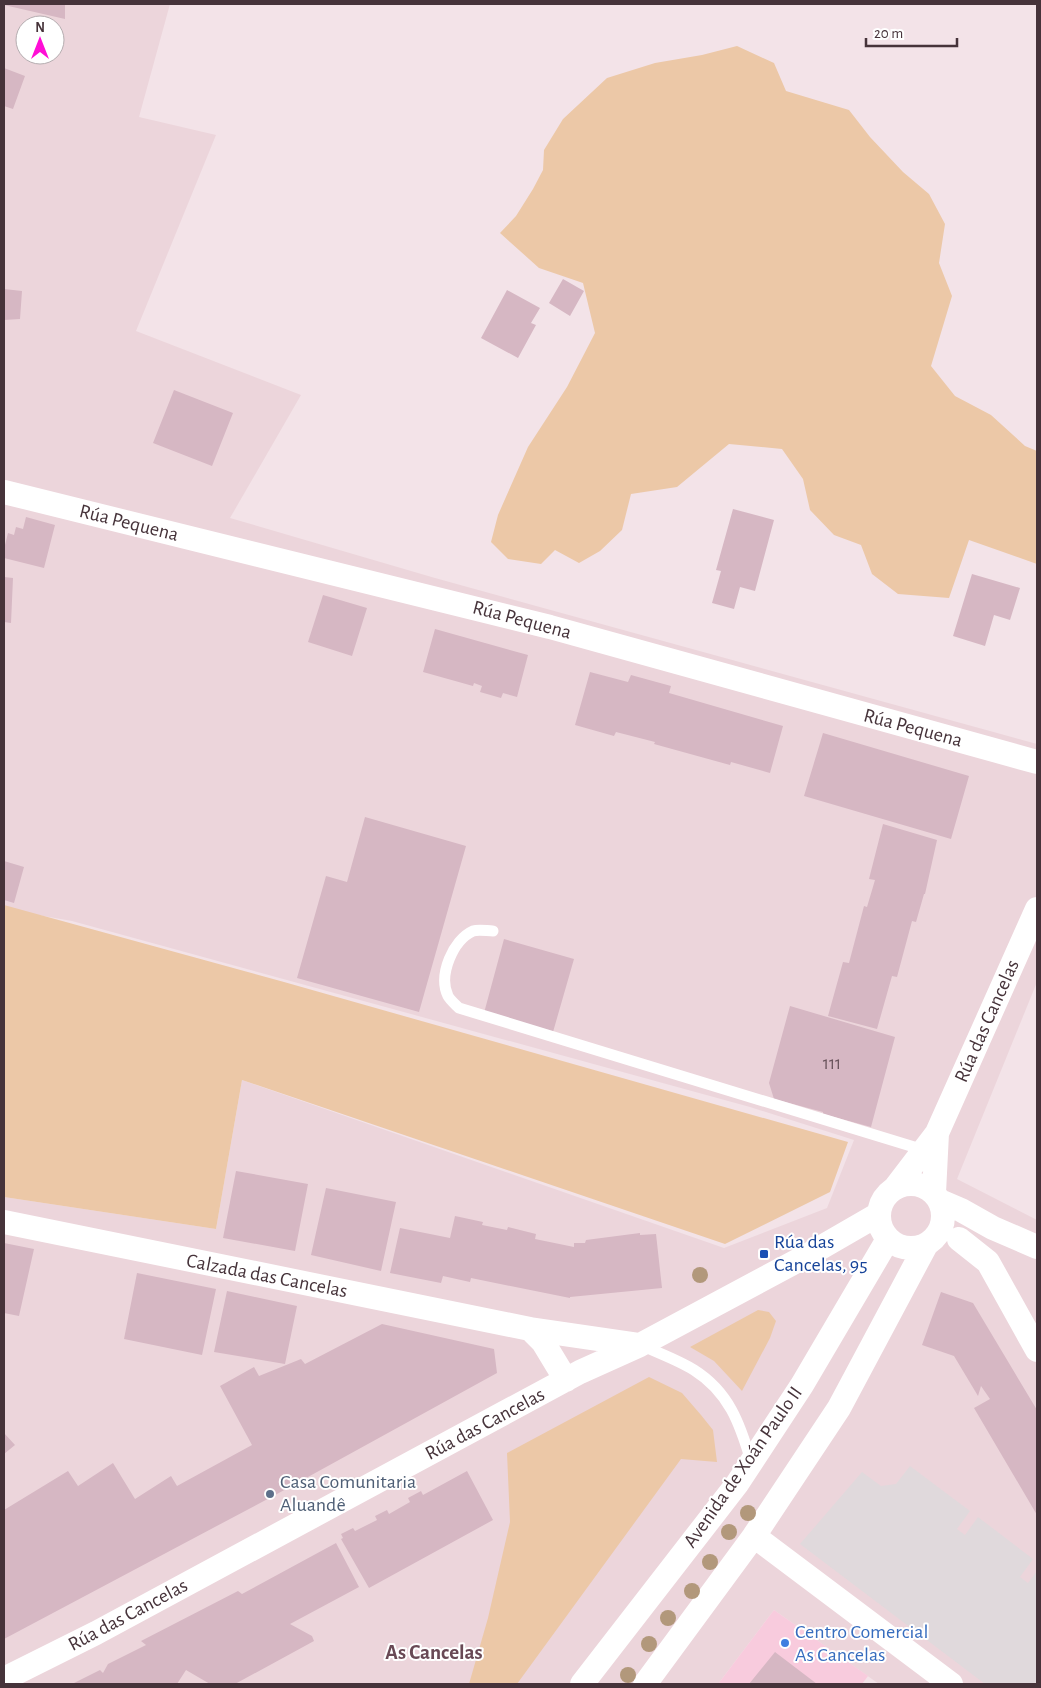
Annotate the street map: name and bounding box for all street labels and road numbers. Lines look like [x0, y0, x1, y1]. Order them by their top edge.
street label: Rúa Pequena [77, 501, 181, 545]
street label: Rúa Pequena [470, 597, 574, 643]
street label: Rúa Pequena [861, 705, 965, 751]
street label: Rúa das Cancelas [951, 957, 1023, 1085]
street label: Calzada das Cancelas [185, 1251, 349, 1301]
street label: Avenida de Xoán Paulo II [680, 1383, 806, 1551]
street label: Rúa das Cancelas [422, 1384, 548, 1464]
street label: Rúa das Cancelas [65, 1575, 191, 1655]

